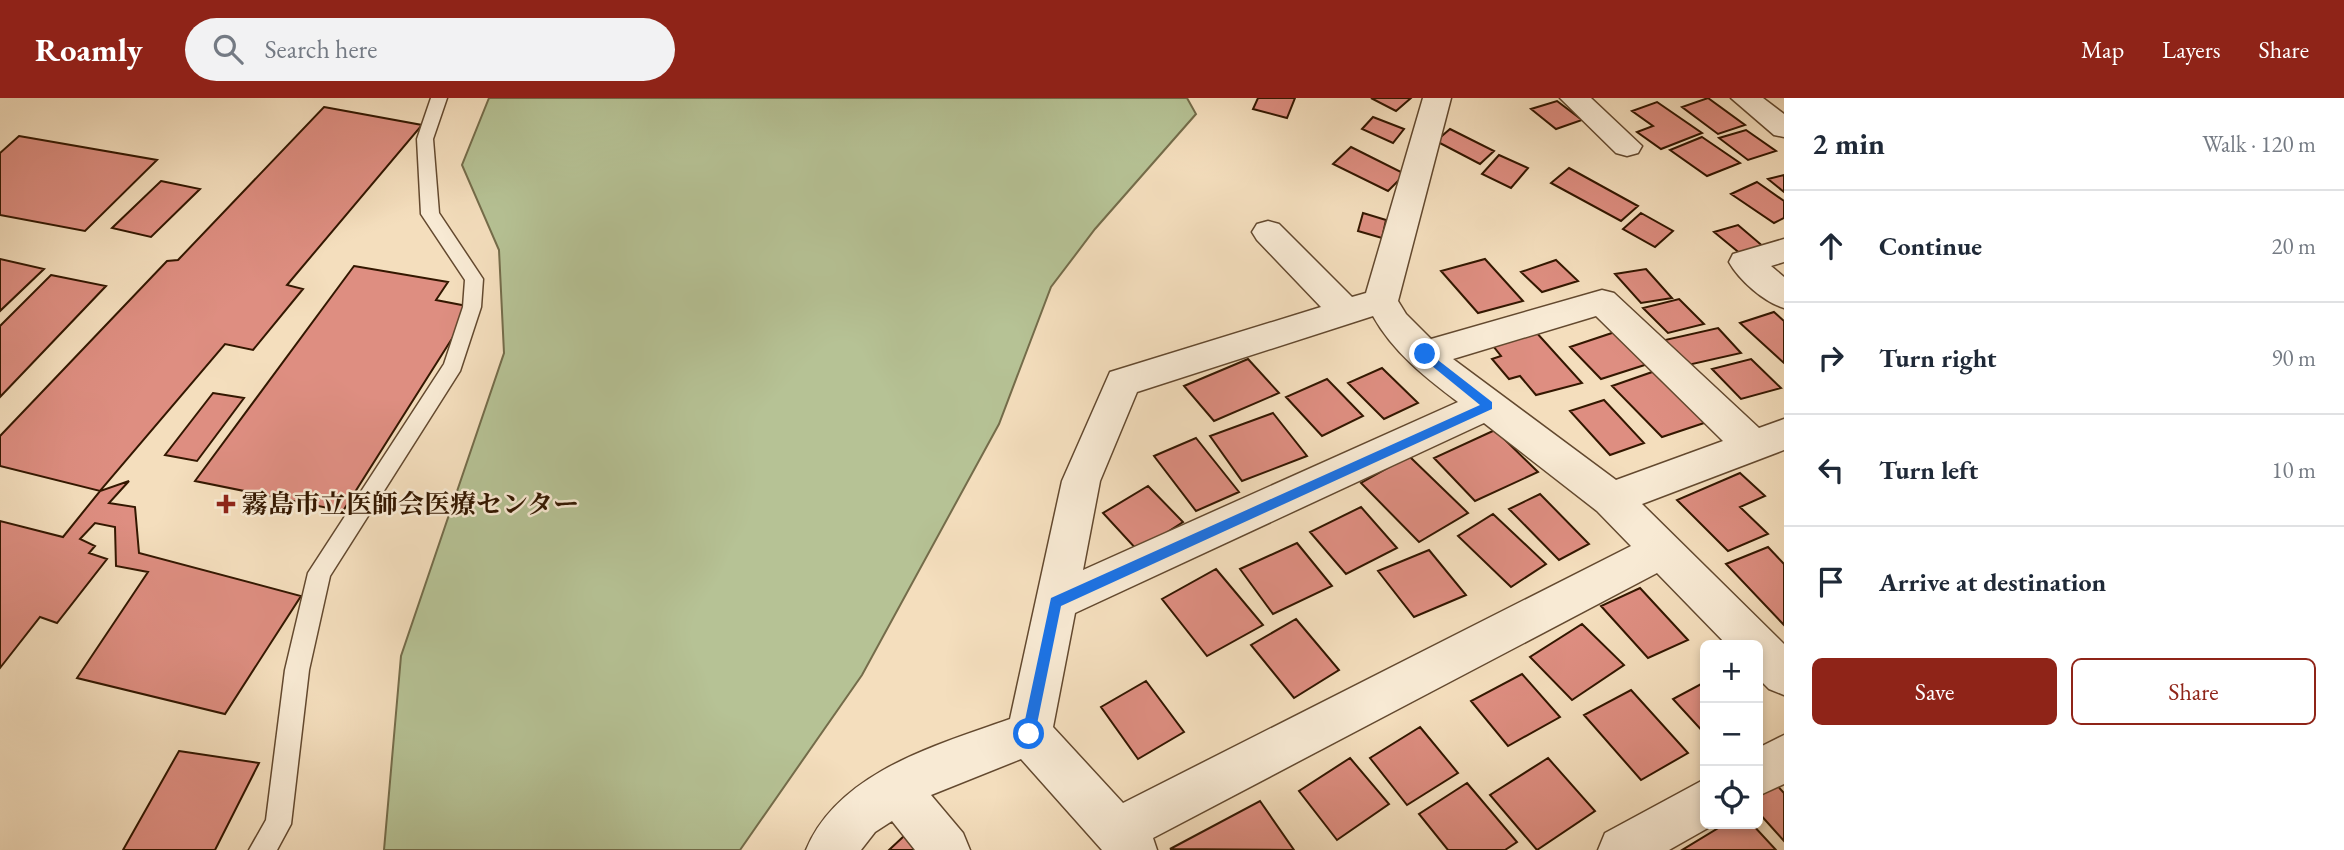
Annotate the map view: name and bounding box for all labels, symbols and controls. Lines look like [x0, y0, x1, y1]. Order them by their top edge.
search box [185, 18, 675, 81]
text: Roamly [35, 28, 143, 71]
icon: search [209, 30, 247, 68]
text: Search here [265, 32, 377, 66]
text: Map [2081, 34, 2124, 65]
text: Layers [2162, 34, 2221, 65]
text: Share [2259, 34, 2309, 65]
text: 2 min [1812, 124, 1885, 163]
text: Walk · 120 m [2202, 129, 2316, 159]
icon: ahead [1812, 227, 1850, 265]
text: Continue [1879, 229, 1982, 263]
text: 20 m [2271, 231, 2316, 261]
route end [1409, 338, 1440, 369]
icon: right [1812, 339, 1850, 377]
text: Turn right [1879, 341, 1997, 375]
text: 90 m [2271, 343, 2316, 373]
icon: left [1812, 451, 1850, 489]
text: Turn left [1879, 453, 1978, 487]
text: 10 m [2271, 455, 2316, 485]
place label: 霧島市立医師会医療センター [242, 487, 579, 521]
marker: 霧島市立医師会医療センター [216, 494, 236, 514]
icon: arrive [1812, 563, 1850, 601]
text: Arrive at destination [1879, 565, 2106, 599]
map controls [1700, 640, 1763, 829]
button: + [1700, 640, 1763, 703]
button: Save [1812, 658, 2057, 725]
button: Share [2071, 658, 2316, 725]
button: − [1700, 703, 1763, 766]
route start [1013, 718, 1044, 749]
button: locate [1700, 766, 1763, 829]

